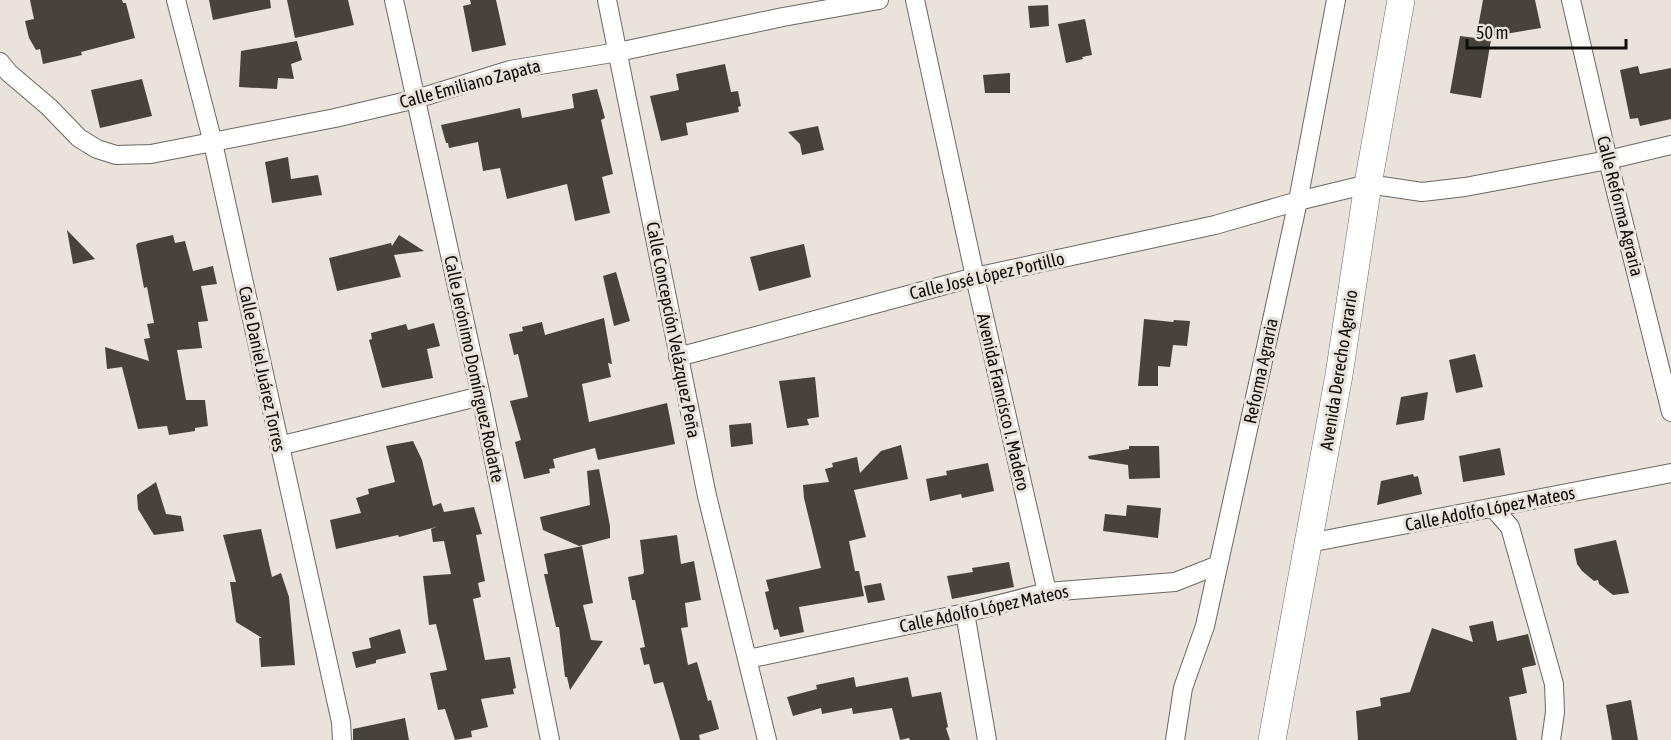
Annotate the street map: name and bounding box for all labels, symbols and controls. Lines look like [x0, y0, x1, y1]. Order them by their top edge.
scale bar [1467, 12, 1626, 50]
text: 50 m [1476, 22, 1508, 43]
street label: Calle Emiliano Zapata [397, 55, 543, 112]
street label: Calle Reforma Agraria [1593, 134, 1648, 278]
street label: Calle Concepción Velázquez Peña [642, 220, 705, 440]
street label: Calle José López Portillo [907, 247, 1066, 304]
street label: Calle Jerónimo Domínguez Rodarte [440, 253, 509, 484]
street label: Calle Daniel Juárez Torres [235, 284, 290, 454]
street label: Avenida Derecho Agrario [1315, 288, 1362, 452]
street label: Avenida Francisco I. Madero [973, 311, 1034, 493]
street label: Reforma Agraria [1239, 316, 1282, 426]
street label: Calle Adolfo López Mateos [1403, 482, 1577, 535]
street label: Calle Adolfo López Mateos [897, 580, 1070, 637]

